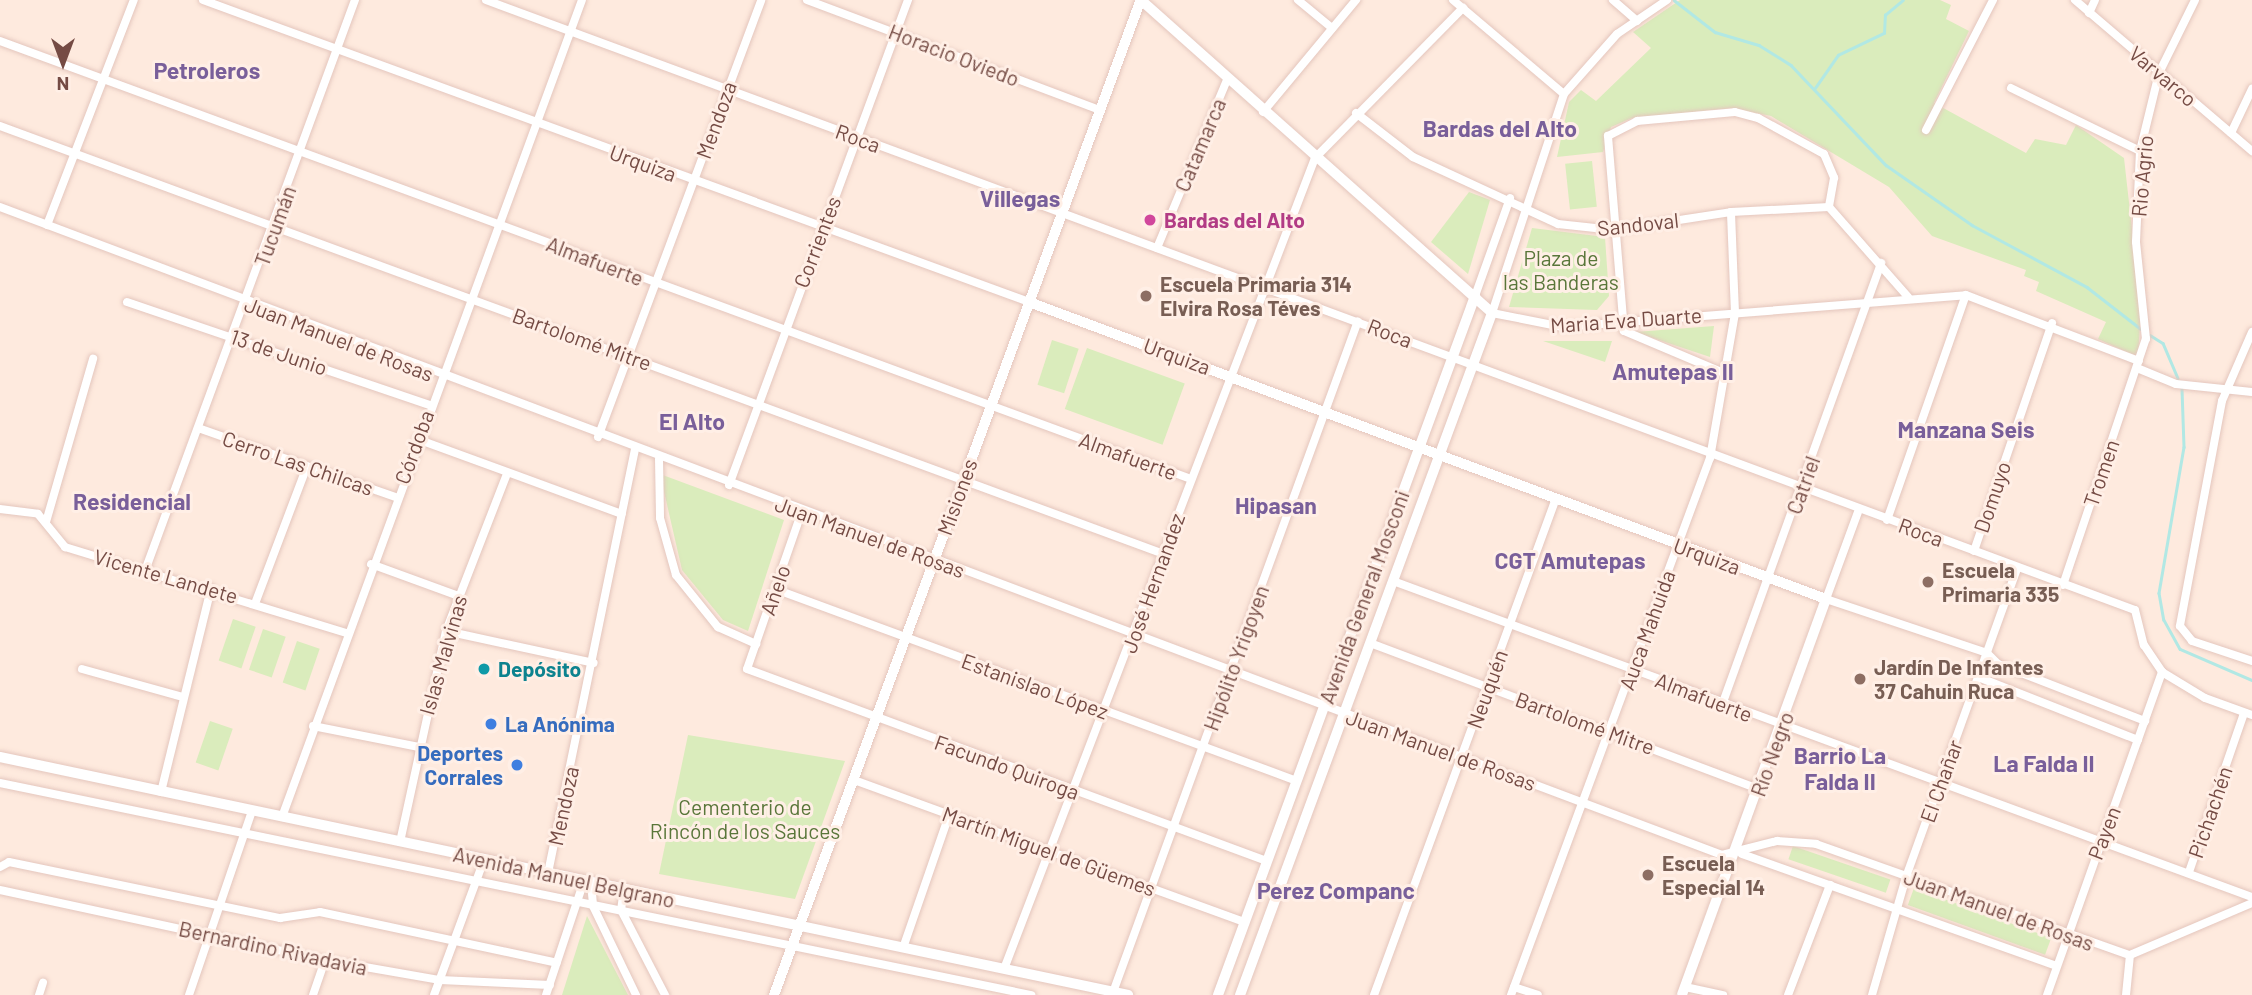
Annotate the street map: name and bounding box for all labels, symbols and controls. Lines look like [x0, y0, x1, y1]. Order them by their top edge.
street label: Horacio Oviedo [885, 19, 1023, 91]
north arrow [28, 28, 98, 98]
street label: Varvarco [2124, 40, 2202, 112]
district label: Petroleros [154, 56, 260, 84]
text: N [57, 73, 69, 96]
street label: Mendoza [690, 78, 742, 162]
street label: Catamarca [1169, 95, 1231, 195]
district label: Bardas del Alto [1423, 114, 1577, 142]
street label: Roca [832, 118, 884, 158]
street label: Rio Agrio [2126, 134, 2158, 218]
street label: Urquiza [606, 139, 680, 187]
street label: Tucumán [249, 182, 301, 270]
district label: Villegas [980, 184, 1060, 212]
street label: Corrientes [788, 193, 846, 291]
place label: Bardas del Alto [1164, 207, 1305, 233]
street label: Sandoval [1596, 207, 1680, 241]
marker: Bardas del Alto [1142, 212, 1158, 228]
street label: Almafuerte [543, 231, 647, 291]
park label: Plaza de las Banderas [1503, 245, 1619, 295]
place label: Escuela Primaria 314 Elvira Rosa Téves [1160, 271, 1352, 321]
marker: Escuela Primaria 314 Elvira Rosa Téves [1138, 288, 1154, 304]
street label: Juan Manuel de Rosas [241, 291, 437, 387]
street label: Bartolomé Mitre [509, 302, 655, 376]
street label: Maria Eva Duarte [1549, 302, 1703, 338]
street label: Roca [1364, 313, 1416, 353]
street label: 13 de Junio [227, 324, 331, 380]
street label: Urquiza [1140, 332, 1214, 380]
district label: Amutepas II [1612, 357, 1734, 385]
street label: Córdoba [389, 407, 439, 487]
district label: El Alto [659, 407, 725, 435]
district label: Manzana Seis [1898, 415, 2034, 443]
street label: Cerro Las Chilcas [219, 425, 377, 501]
street label: Almafuerte [1076, 427, 1180, 485]
street label: Tromen [2078, 436, 2124, 510]
street label: Catriel [1781, 453, 1825, 517]
street label: Misiones [932, 455, 982, 539]
street label: Domuyo [1968, 458, 2016, 536]
district label: Residencial [73, 487, 191, 515]
street label: Avenida General Mosconi [1314, 487, 1414, 707]
street label: Juan Manuel de Rosas [772, 491, 968, 583]
district label: Hipasan [1235, 491, 1317, 519]
street label: José Hernandez [1116, 510, 1190, 656]
street label: Roca [1895, 512, 1947, 552]
street label: Urquiza [1670, 532, 1744, 580]
street label: Vicente Landete [91, 543, 241, 609]
district label: CGT Amutepas [1495, 546, 1645, 574]
place label: Escuela Primaria 335 [1942, 557, 2059, 607]
street label: Añelo [755, 562, 795, 618]
street label: Auca Mahuida [1614, 567, 1680, 693]
marker: Escuela Primaria 335 [1920, 574, 1936, 590]
street label: Hipólito Yrigoyen [1198, 582, 1274, 734]
street label: Islas Malvinas [414, 592, 472, 718]
street label: Neuquén [1461, 646, 1513, 732]
street label: Estanislao López [958, 648, 1112, 724]
place label: Jardín De Infantes 37 Cahuin Ruca [1874, 654, 2044, 704]
place label: Depósito [498, 656, 581, 682]
marker: Depósito [476, 661, 492, 677]
street label: Almafuerte [1652, 667, 1756, 727]
marker: Jardín De Infantes 37 Cahuin Ruca [1852, 671, 1868, 687]
street label: Bartolomé Mitre [1512, 686, 1658, 760]
street label: Juan Manuel de Rosas [1343, 704, 1539, 796]
street label: Río Negro [1745, 708, 1799, 800]
place label: La Anónima [505, 711, 615, 737]
marker: La Anónima [483, 716, 499, 732]
street label: Facundo Quiroga [931, 729, 1083, 805]
street label: El Chañar [1914, 736, 1968, 826]
place label: Deportes Corrales [417, 740, 503, 790]
district label: Barrio La Falda II [1794, 741, 1886, 795]
district label: La Falda II [1993, 749, 2095, 777]
marker: Deportes Corrales [509, 757, 525, 773]
street label: Pichachén [2183, 763, 2237, 861]
street label: Mendoza [542, 764, 584, 848]
park label: Cementerio de Rincón de los Sauces [650, 794, 840, 844]
street label: Martín Miguel de Güemes [939, 801, 1159, 901]
street label: Payen [2082, 803, 2126, 863]
street label: Avenida Manuel Belgrano [451, 841, 677, 913]
place label: Escuela Especial 14 [1662, 850, 1765, 900]
street label: Juan Manuel de Rosas [1901, 864, 2097, 956]
marker: Escuela Especial 14 [1640, 867, 1656, 883]
district label: Perez Companc [1257, 876, 1415, 904]
street label: Bernardino Rivadavia [176, 916, 370, 980]

